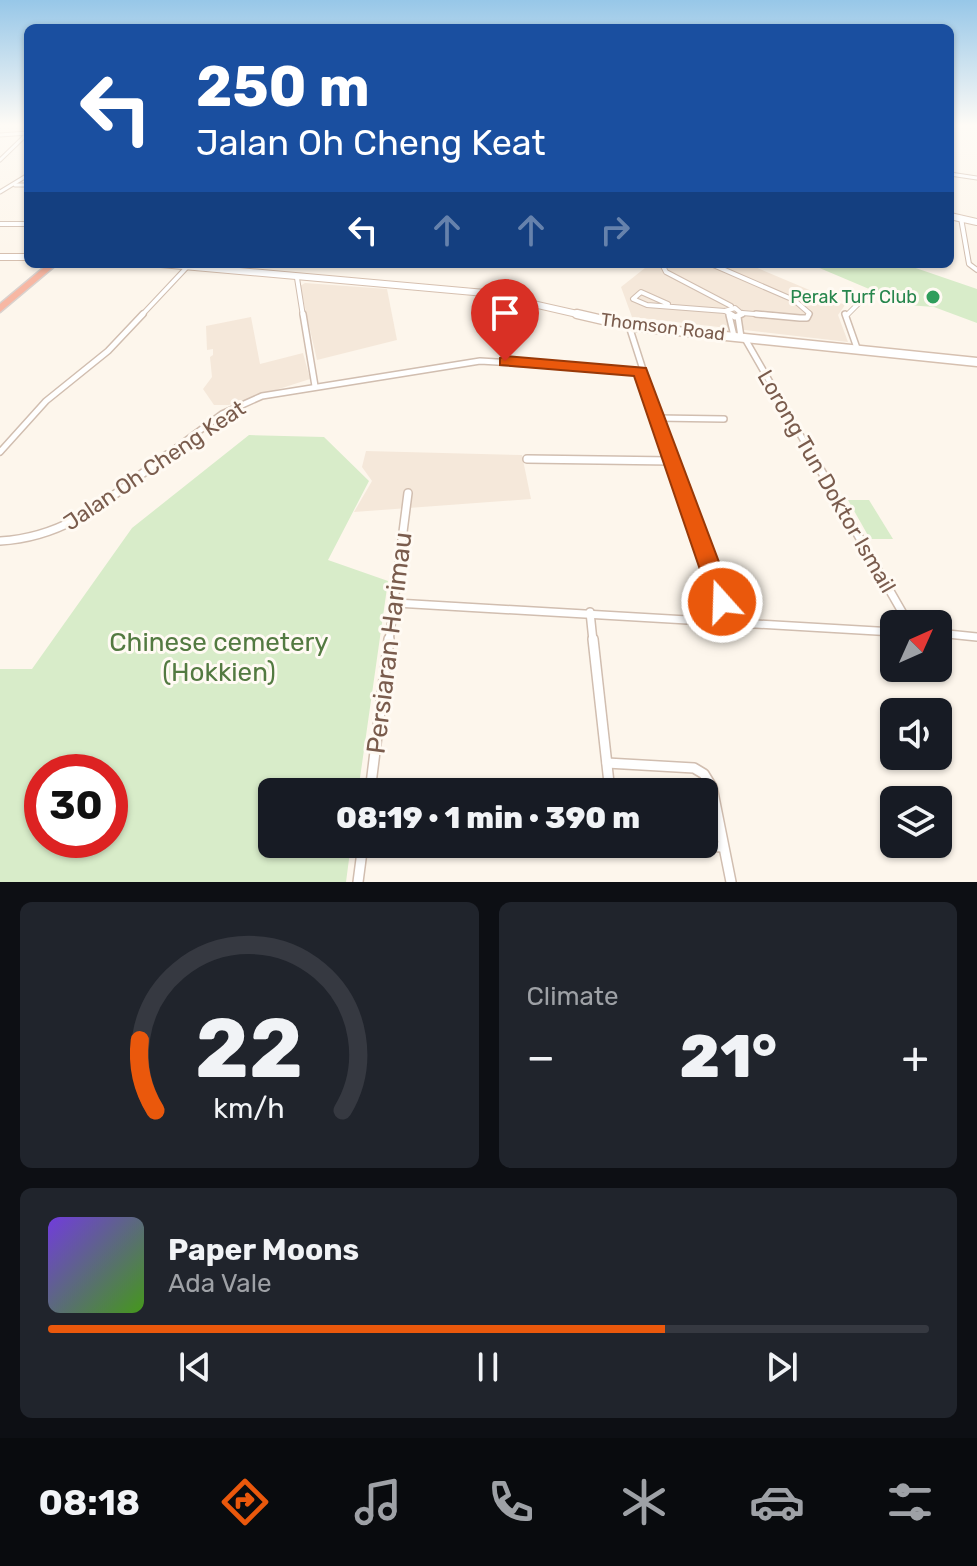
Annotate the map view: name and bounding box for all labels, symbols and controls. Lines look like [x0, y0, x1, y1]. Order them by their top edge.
text: 250 m [196, 54, 370, 120]
icon: left [64, 56, 168, 160]
text: Jalan Oh Cheng Keat [196, 121, 546, 164]
icon: left [341, 208, 385, 252]
icon: ahead [425, 208, 469, 252]
icon: ahead [509, 208, 553, 252]
icon: right [593, 208, 637, 252]
pin [471, 279, 539, 361]
place label: Perak Turf Club [790, 286, 917, 308]
marker: Perak Turf Club [924, 288, 942, 306]
icon: arrive [483, 291, 527, 335]
street label: Thomson Road [600, 308, 726, 346]
street label: Lorong Tun Doktor Ismail [752, 365, 902, 598]
street label: Jalan Oh Cheng Keat [58, 394, 251, 536]
street label: Persiaran Harimau [361, 530, 418, 756]
position arrow [680, 560, 764, 644]
north arrow [880, 610, 952, 682]
map controls [880, 610, 952, 858]
park label: Chinese cemetery (Hokkien) [109, 627, 329, 688]
button: sound [880, 698, 952, 770]
speed limit sign: 30 [24, 754, 128, 858]
button: layers [880, 786, 952, 858]
text: 08:19 · 1 min · 390 m [336, 800, 640, 836]
text: Climate [527, 981, 619, 1012]
text: 22 [195, 999, 303, 1098]
text: 21° [680, 1021, 777, 1092]
text: − [527, 1031, 555, 1083]
text: + [902, 1031, 929, 1083]
text: km/h [214, 1091, 285, 1125]
text: Paper Moons [168, 1232, 359, 1268]
text: Ada Vale [168, 1268, 272, 1299]
icon: previous [173, 1345, 217, 1389]
icon: pause [466, 1345, 510, 1389]
icon: next [760, 1345, 804, 1389]
icon: directions [217, 1474, 273, 1530]
icon: music [350, 1474, 406, 1530]
icon: phone [483, 1474, 539, 1530]
icon: climate [616, 1474, 672, 1530]
icon: car [749, 1474, 805, 1530]
icon: filters [882, 1474, 938, 1530]
text: 08:18 [39, 1481, 140, 1524]

